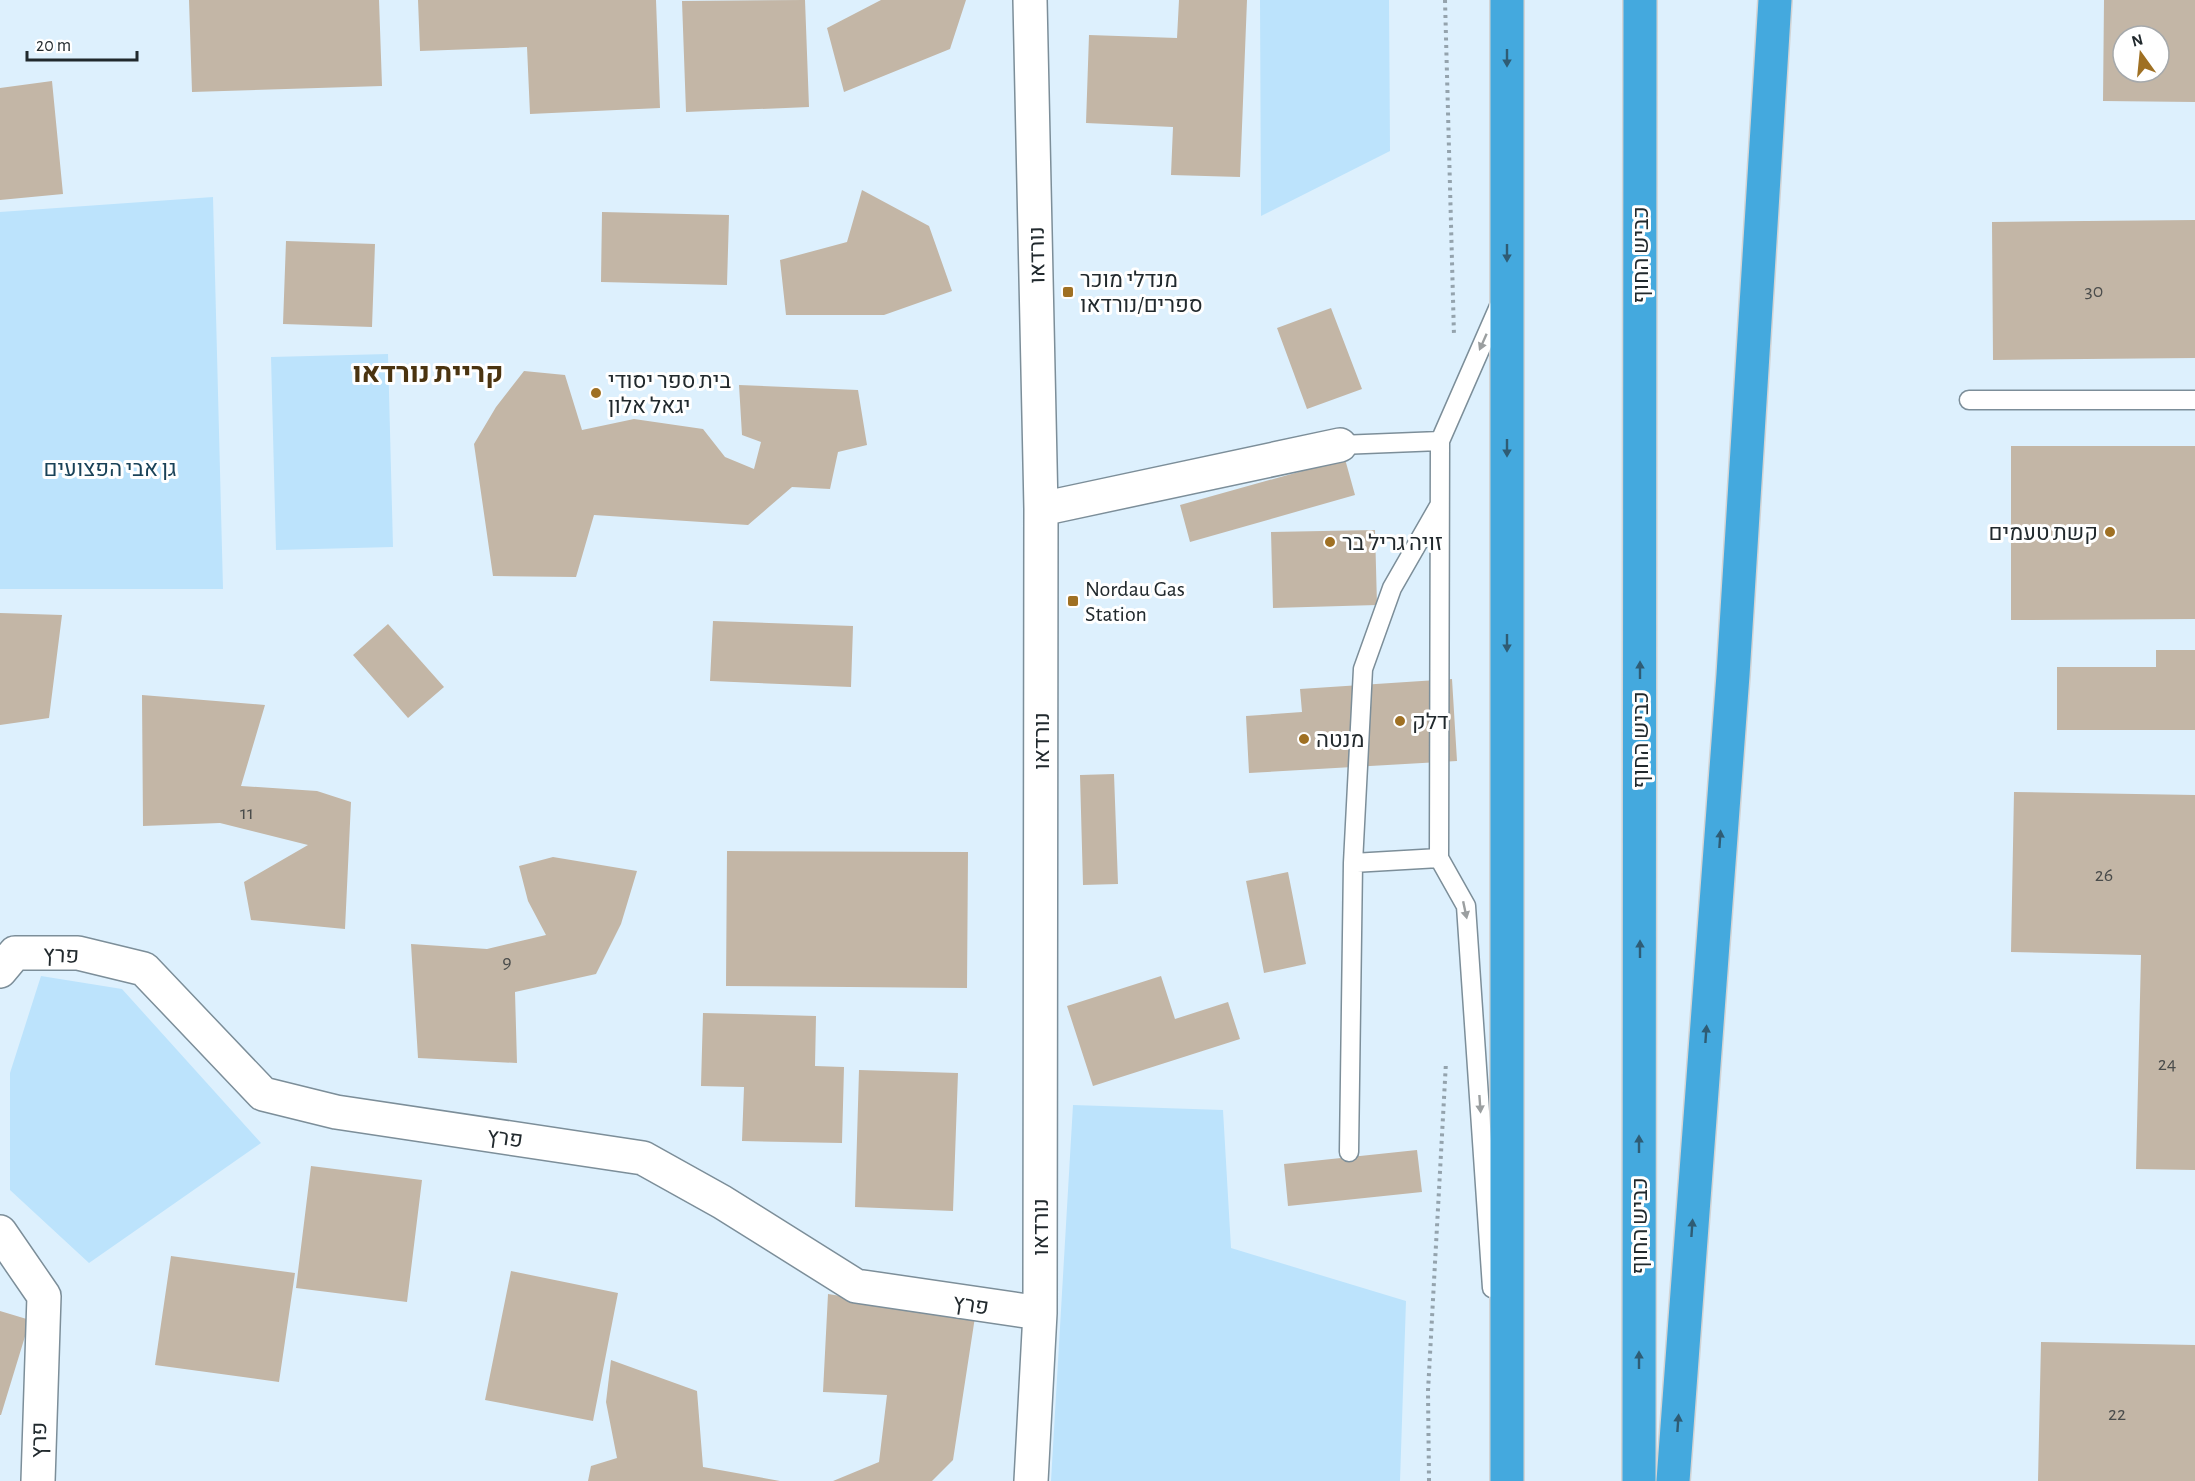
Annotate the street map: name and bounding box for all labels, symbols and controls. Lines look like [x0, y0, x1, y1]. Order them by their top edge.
scale bar [27, 24, 136, 62]
north arrow [2111, 24, 2171, 84]
text: N [2130, 31, 2145, 50]
text: 20 m [36, 37, 71, 55]
one-way arrow [1502, 49, 1512, 68]
street label: כביש החוף [1630, 207, 1652, 303]
street label: נורדאו [1026, 226, 1048, 284]
one-way arrow [1502, 244, 1512, 263]
place label: מנדלי מוכר ספרים/נורדאו [1080, 269, 1203, 316]
house number: 30 [2085, 281, 2103, 301]
marker: מנדלי מוכר ספרים/נורדאו [1061, 285, 1075, 299]
one-way arrow [1478, 334, 1488, 352]
district label: קריית נורדאו [353, 360, 503, 388]
place label: בית ספר יסודי יגאל אלון [608, 370, 731, 417]
marker: בית ספר יסודי יגאל אלון [589, 386, 603, 400]
one-way arrow [1502, 439, 1512, 458]
park label: גן אבי הפצועים [43, 458, 177, 480]
place label: קשת טעמים [1989, 522, 2098, 544]
marker: קשת טעמים [2103, 525, 2117, 539]
place label: זויה גריל בר [1342, 532, 1443, 554]
marker: זויה גריל בר [1323, 535, 1337, 549]
place label: Nordau Gas Station [1085, 578, 1185, 625]
marker: Nordau Gas Station [1066, 594, 1080, 608]
one-way arrow [1502, 634, 1512, 653]
one-way arrow [1635, 660, 1645, 679]
street label: כביש החוף [1630, 692, 1652, 788]
place label: דלק [1412, 711, 1448, 733]
street label: נורדאו [1031, 712, 1053, 770]
marker: דלק [1393, 714, 1407, 728]
place label: מנטה [1316, 729, 1364, 751]
marker: מנטה [1297, 732, 1311, 746]
house number: 11 [240, 803, 254, 823]
one-way arrow [1716, 830, 1725, 849]
house number: 26 [2095, 865, 2113, 885]
one-way arrow [1461, 901, 1470, 920]
one-way arrow [1635, 939, 1645, 958]
street label: פרץ [42, 943, 80, 967]
house number: 9 [502, 952, 512, 972]
one-way arrow [1701, 1024, 1711, 1043]
house number: 24 [2158, 1054, 2176, 1074]
one-way arrow [1475, 1095, 1484, 1114]
street label: פרץ [485, 1125, 524, 1151]
one-way arrow [1635, 1134, 1644, 1153]
street label: כביש החוף [1629, 1178, 1651, 1274]
street label: נורדאו [1030, 1198, 1052, 1256]
one-way arrow [1687, 1219, 1697, 1238]
street label: פרץ [951, 1291, 991, 1319]
one-way arrow [1634, 1350, 1644, 1369]
house number: 22 [2108, 1404, 2126, 1424]
one-way arrow [1673, 1413, 1683, 1432]
street label: פרץ [28, 1422, 50, 1458]

